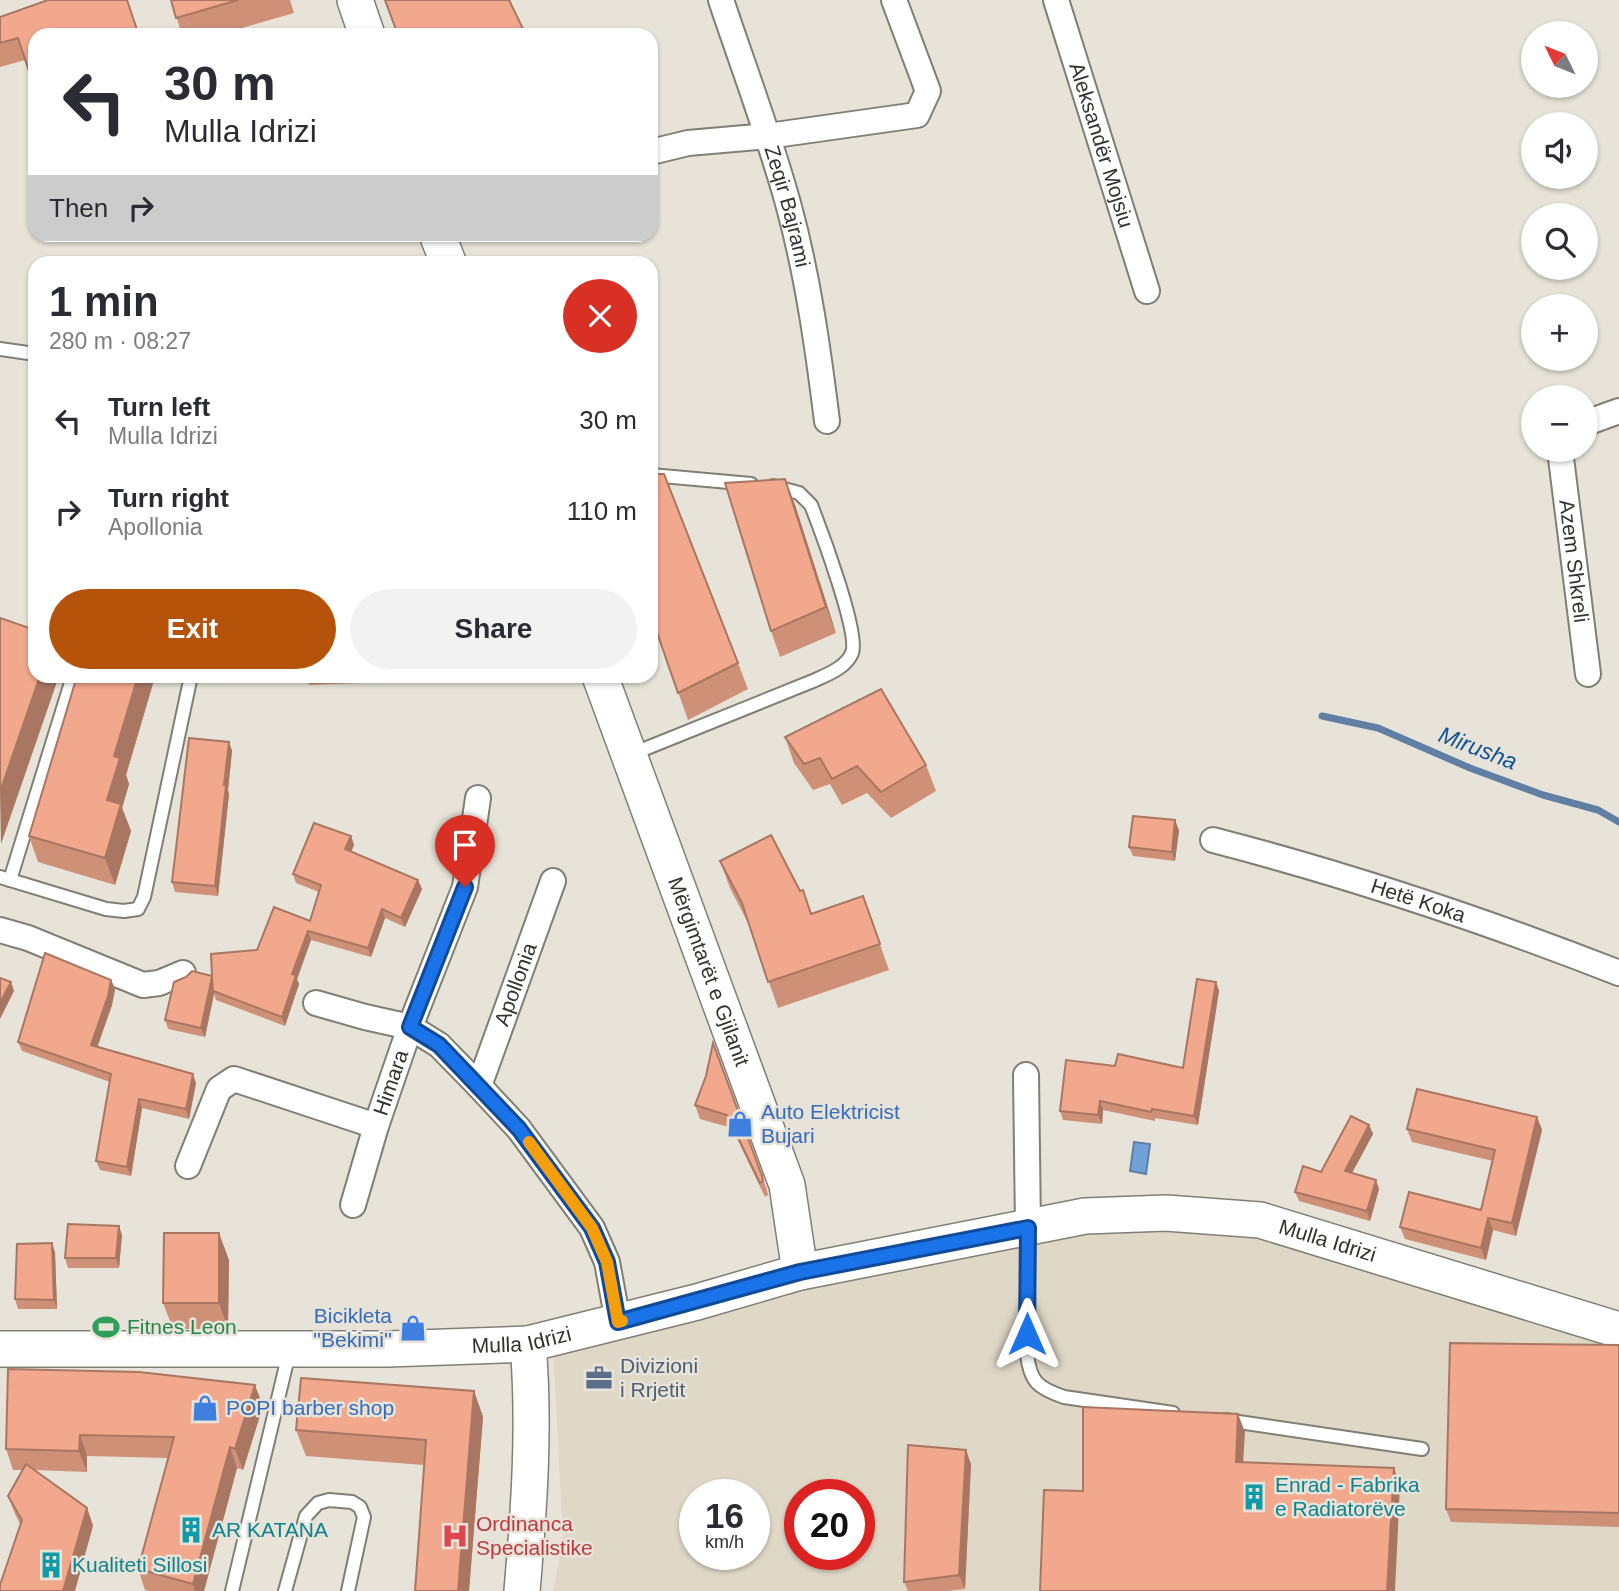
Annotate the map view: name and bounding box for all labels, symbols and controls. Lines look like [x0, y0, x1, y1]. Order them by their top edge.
north arrow [1521, 21, 1598, 98]
map controls [1521, 21, 1598, 462]
icon: left [49, 56, 140, 147]
text: 30 m [164, 56, 276, 110]
street label: Aleksandër Mojsiu [1065, 60, 1138, 230]
button: sound [1521, 112, 1598, 189]
text: Mulla Idrizi [164, 113, 317, 149]
street label: Zeqir Bajrami [760, 143, 815, 269]
icon: right [122, 189, 160, 227]
text: Then [49, 193, 108, 223]
button: search [1521, 203, 1598, 280]
text: 1 min [49, 278, 159, 325]
button: close [563, 279, 637, 353]
button: + [1521, 294, 1598, 371]
text: 280 m · 08:27 [49, 328, 191, 354]
button: − [1521, 385, 1598, 462]
text: Turn left [108, 392, 210, 422]
icon: left [49, 402, 87, 440]
text: 30 m [579, 405, 637, 435]
text: Mulla Idrizi [108, 423, 218, 449]
text: Turn right [108, 483, 229, 513]
icon: right [49, 493, 87, 531]
text: 110 m [567, 496, 637, 526]
street label: Azem Shkreli [1555, 498, 1593, 624]
text: Apollonia [108, 514, 203, 540]
button: Exit [49, 589, 336, 669]
button: Share [350, 589, 637, 669]
water label: Mirusha [1435, 721, 1521, 775]
pin [435, 815, 495, 887]
icon: arrive [446, 826, 484, 864]
street label: Mërgimtarët e Gjilanit [664, 874, 754, 1069]
street label: Hetë Koka [1368, 874, 1469, 927]
street label: Apollonia [490, 939, 541, 1029]
street label: Himara [369, 1047, 412, 1118]
place label: Auto Elektricist Bujari [761, 1100, 900, 1147]
shop icon: Auto Elektricist Bujari [725, 1109, 755, 1139]
street label: Mulla Idrizi [1276, 1215, 1379, 1266]
position arrow [990, 1297, 1064, 1371]
place label: Bicikleta ''Bekimi'' [313, 1304, 392, 1351]
sports icon: Fitnes Leon [91, 1312, 121, 1342]
shop icon: Bicikleta ''Bekimi'' [398, 1313, 428, 1343]
place label: Fitnes Leon [127, 1315, 237, 1338]
street label: Mulla Idrizi [471, 1322, 573, 1357]
place label: Divizioni i Rrjetit [620, 1354, 698, 1401]
office icon: Divizioni i Rrjetit [584, 1363, 614, 1393]
shop icon: POPI barber shop [190, 1393, 220, 1423]
place label: POPI barber shop [226, 1396, 394, 1419]
place label: Enrad - Fabrika e Radiatorëve [1275, 1473, 1420, 1520]
speed limit sign: 20 [784, 1479, 875, 1570]
building icon: Enrad - Fabrika e Radiatorëve [1239, 1482, 1269, 1512]
text: 16 [705, 1496, 744, 1535]
place label: Ordinanca Specialistike [476, 1512, 593, 1559]
building icon: AR KATANA [176, 1515, 206, 1545]
place label: AR KATANA [212, 1518, 328, 1541]
hospital icon: Ordinanca Specialistike [440, 1521, 470, 1551]
text: km/h [705, 1532, 744, 1552]
building icon: Kualiteti Sillosi [36, 1550, 66, 1580]
place label: Kualiteti Sillosi [72, 1553, 207, 1576]

